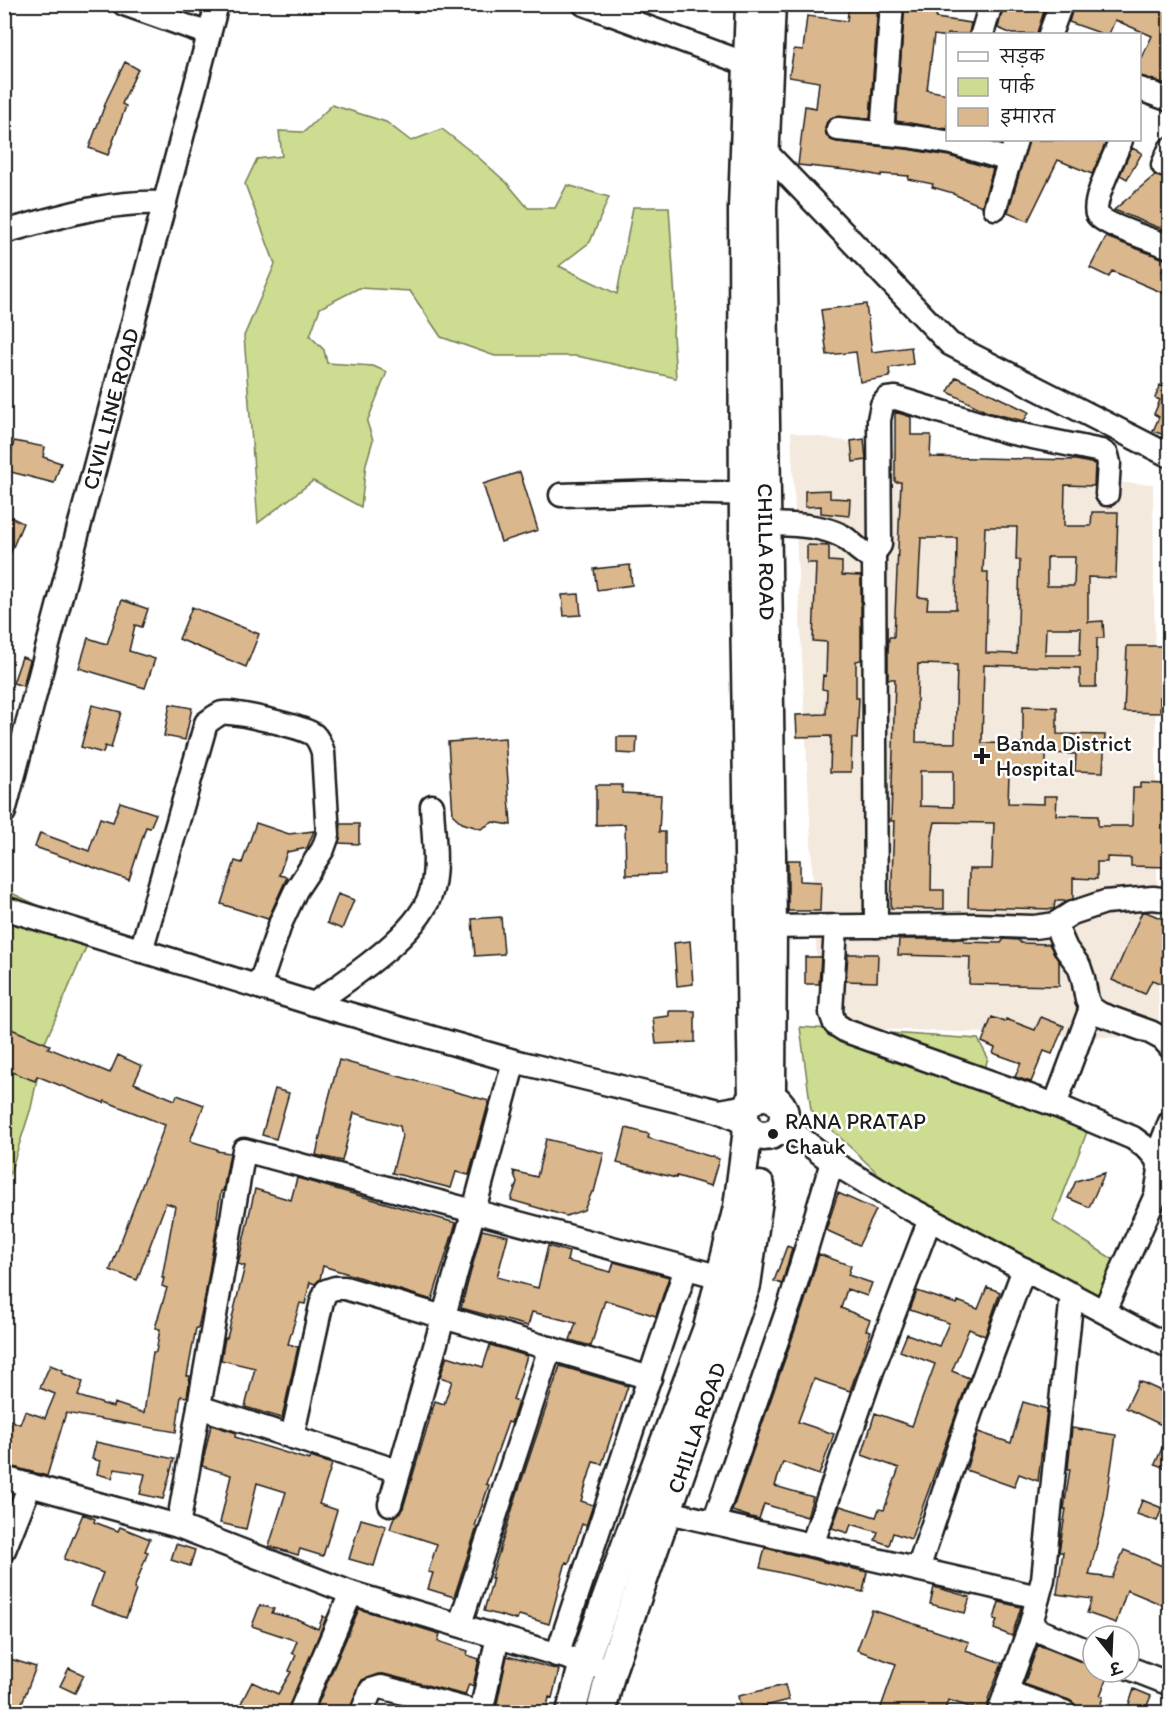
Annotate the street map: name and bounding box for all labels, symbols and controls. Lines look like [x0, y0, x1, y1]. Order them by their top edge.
legend [946, 33, 1141, 141]
text: सड़क [999, 46, 1045, 68]
text: पार्क [999, 73, 1035, 98]
text: इमारत [1000, 106, 1056, 128]
street label: CIVIL LINE ROAD [76, 325, 145, 493]
street label: CHILLA ROAD [752, 483, 781, 620]
place label: Banda District Hospital [996, 730, 1132, 782]
marker: Banda District Hospital [973, 747, 991, 765]
place label: RANA PRATAP Chauk [785, 1108, 926, 1160]
marker: RANA PRATAP Chauk [766, 1127, 780, 1141]
street label: CHILLA ROAD [661, 1359, 731, 1497]
north arrow [1081, 1624, 1141, 1684]
text: उ [1106, 1656, 1125, 1679]

